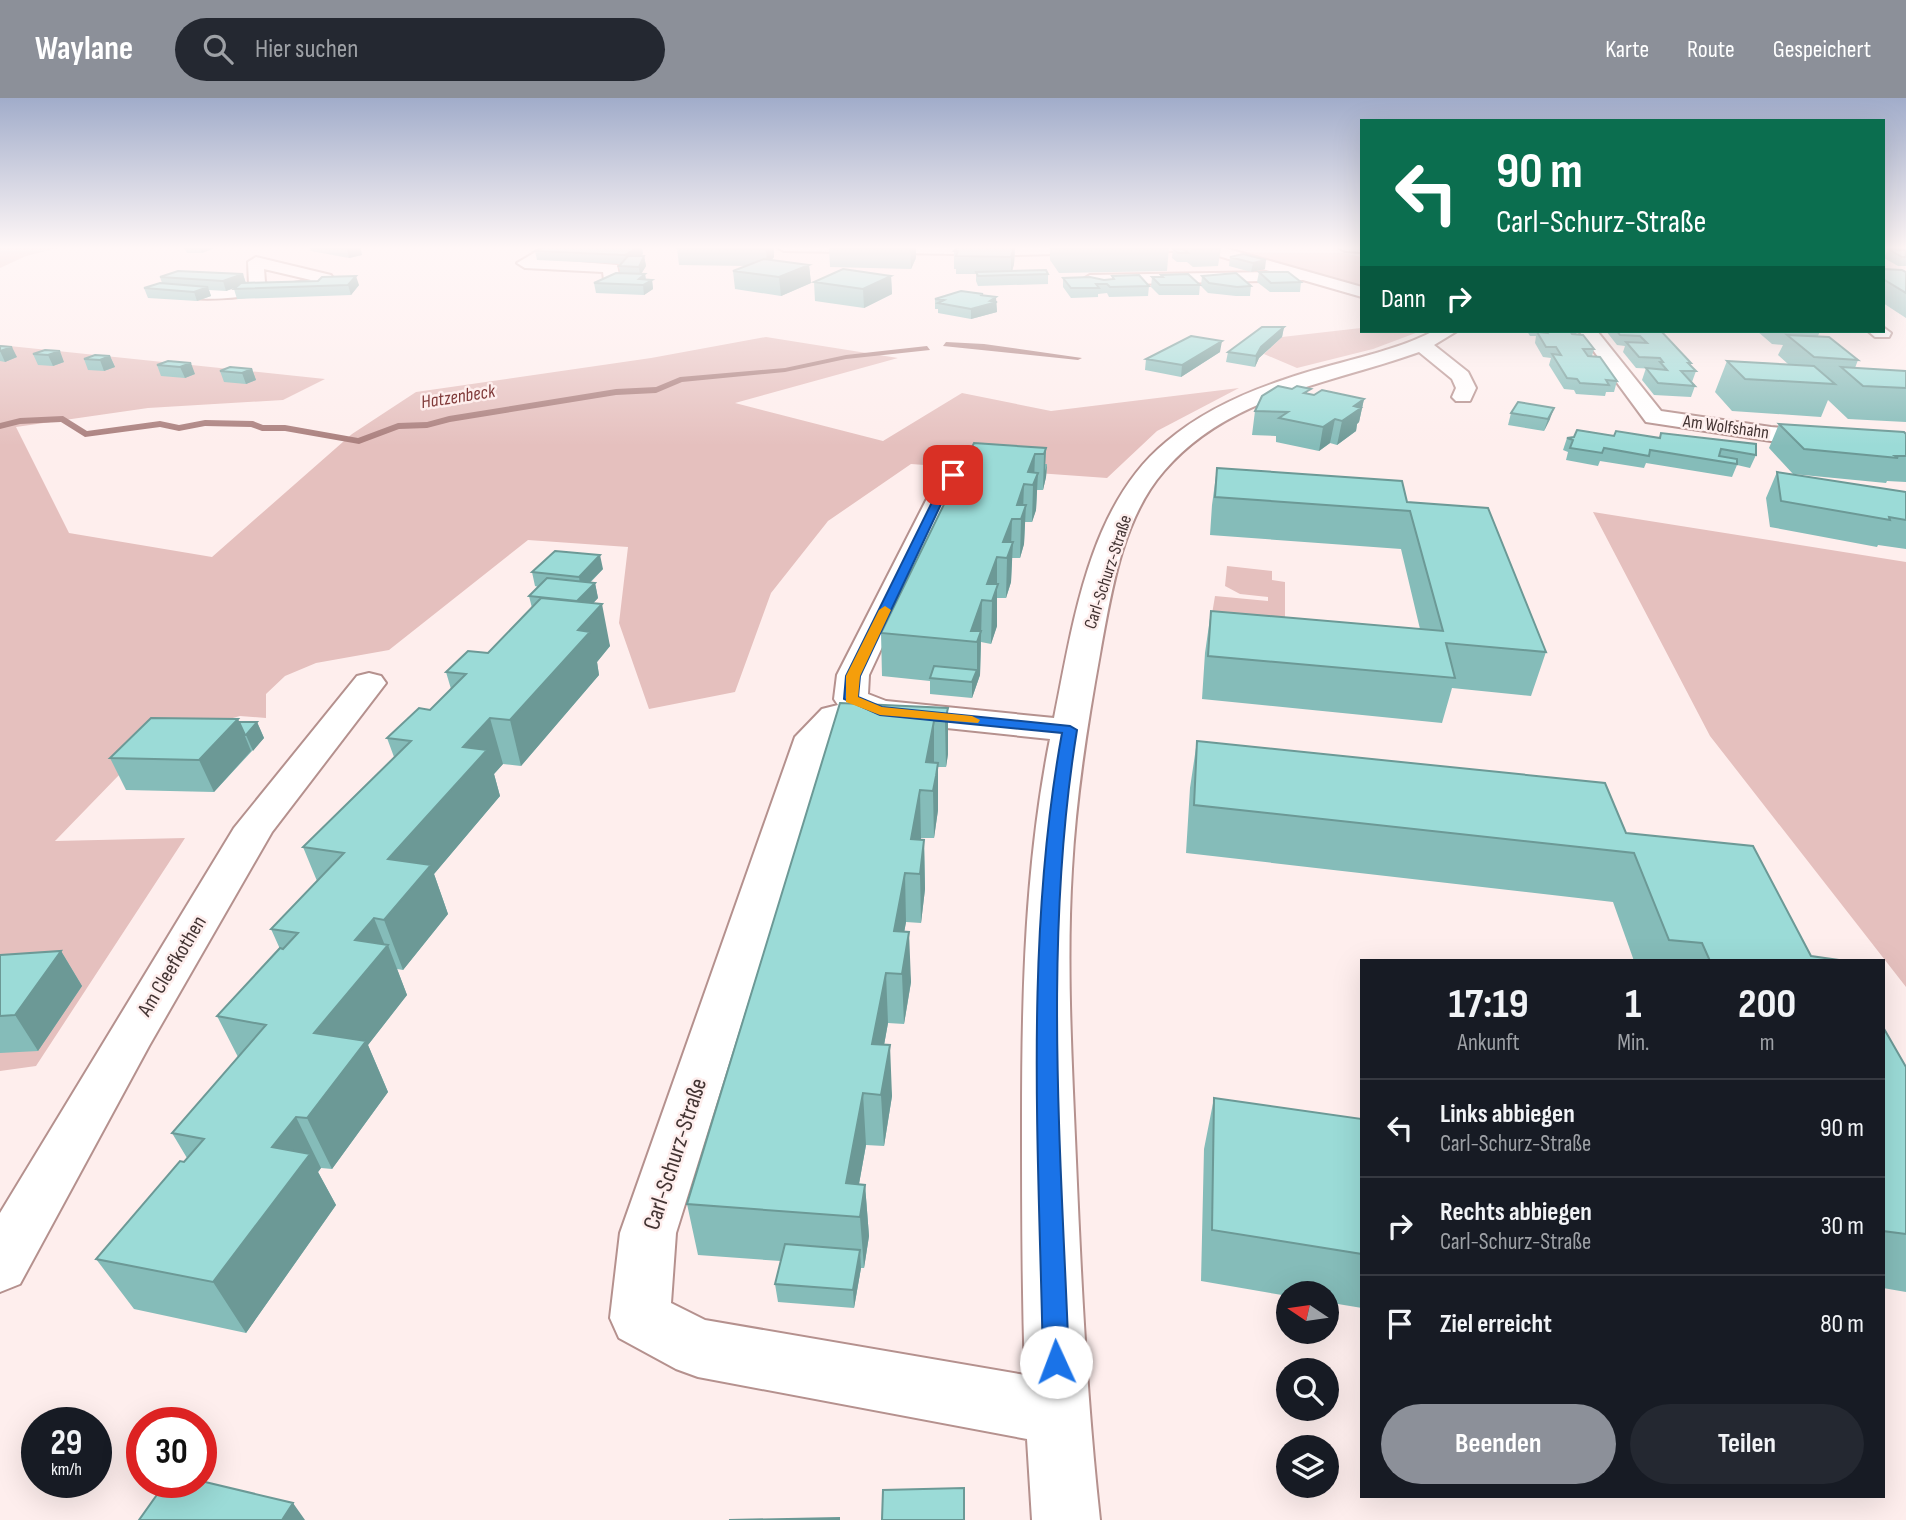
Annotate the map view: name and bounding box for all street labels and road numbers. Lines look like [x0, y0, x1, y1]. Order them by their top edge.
street label: Am Wolfshahn [1681, 410, 1770, 443]
street label: Carl-Schurz-Straße [1080, 512, 1136, 632]
street label: Am Cleefkothen [132, 911, 212, 1022]
street label: Carl-Schurz-Straße [637, 1074, 713, 1234]

